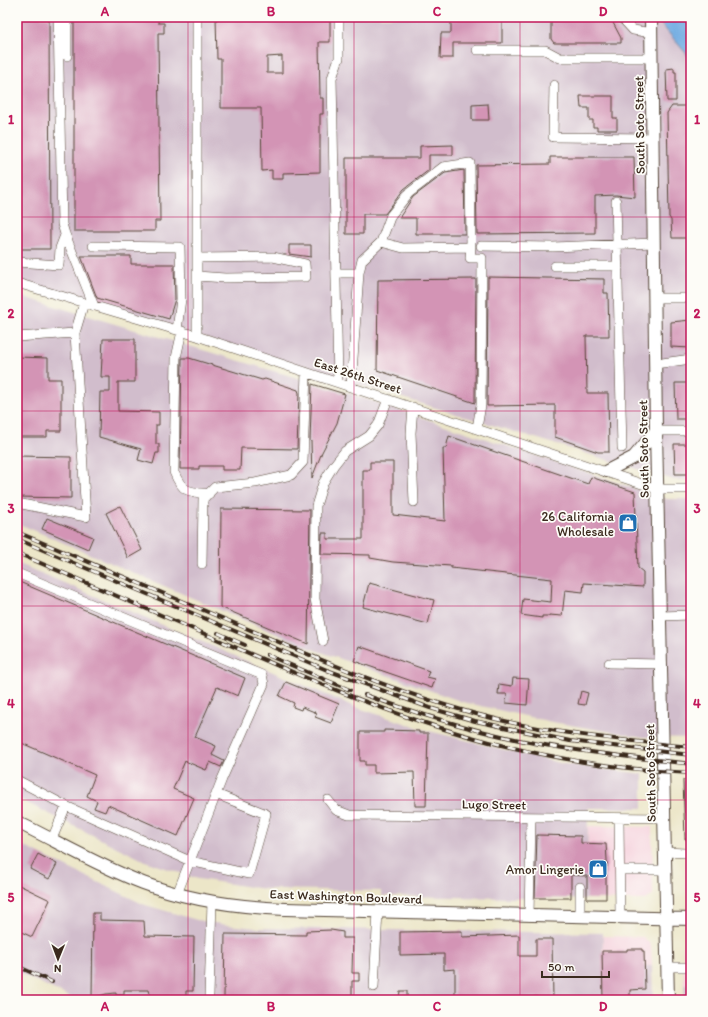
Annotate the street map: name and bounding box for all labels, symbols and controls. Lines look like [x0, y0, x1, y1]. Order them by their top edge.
text: A [100, 4, 110, 19]
text: B [267, 4, 276, 19]
text: C [433, 4, 442, 19]
text: D [599, 4, 608, 19]
street label: South Soto Street [631, 76, 648, 174]
text: 1 [8, 112, 14, 127]
text: 1 [694, 112, 700, 127]
text: 2 [8, 306, 15, 321]
text: 2 [694, 306, 701, 321]
street label: East 26th Street [312, 354, 403, 397]
street label: South Soto Street [635, 400, 652, 498]
text: 3 [7, 501, 15, 516]
text: 3 [693, 501, 701, 516]
place label: 26 California Wholesale [541, 509, 615, 539]
shop icon: 26 California Wholesale [617, 512, 639, 534]
text: 4 [7, 696, 15, 711]
text: 4 [693, 696, 701, 711]
street label: South Soto Street [642, 724, 659, 822]
street label: Lugo Street [462, 796, 526, 813]
shop icon: Amor Lingerie [587, 858, 609, 880]
place label: Amor Lingerie [506, 862, 584, 877]
street label: East Washington Boulevard [269, 886, 423, 907]
text: 5 [8, 890, 15, 905]
text: 5 [694, 890, 701, 905]
north arrow [38, 939, 78, 979]
scale bar [542, 953, 609, 979]
text: 50 m [548, 960, 574, 974]
text: N [54, 962, 62, 975]
text: A [100, 999, 110, 1014]
text: B [267, 999, 276, 1014]
text: C [433, 999, 442, 1014]
text: D [599, 999, 608, 1014]

